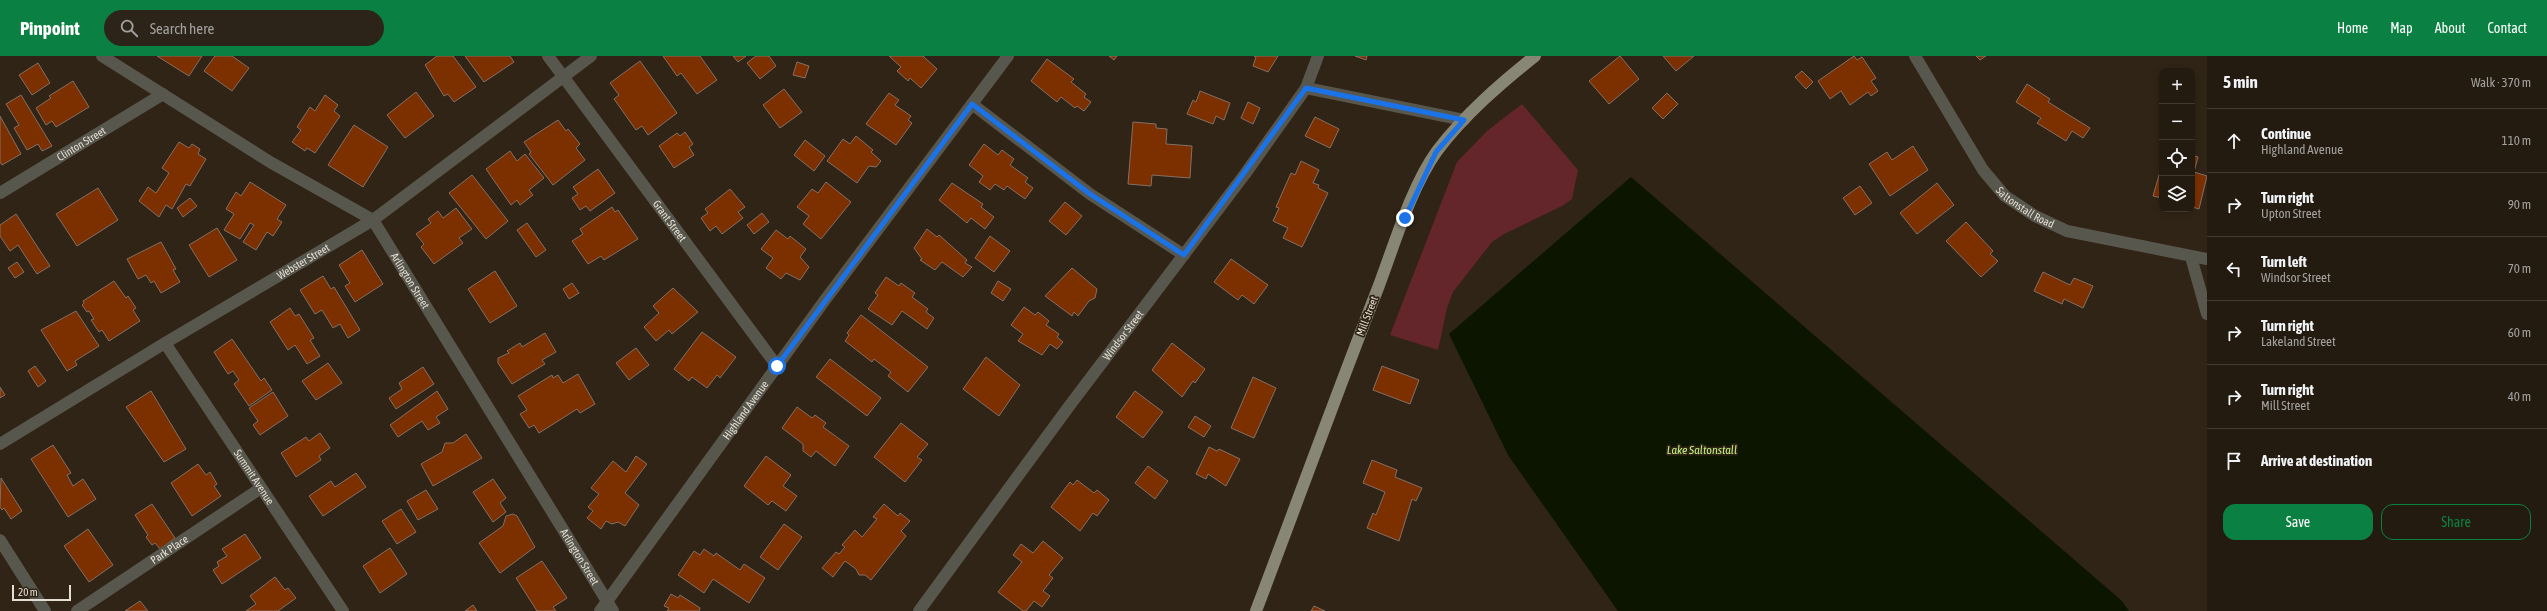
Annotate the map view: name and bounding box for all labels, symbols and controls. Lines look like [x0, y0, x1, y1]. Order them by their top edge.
search box [104, 10, 384, 46]
text: Pinpoint [20, 17, 80, 39]
icon: search [118, 17, 140, 39]
text: Search here [150, 20, 214, 37]
text: Home [2337, 20, 2368, 36]
text: Map [2390, 20, 2413, 36]
text: About [2435, 20, 2466, 36]
text: Contact [2488, 20, 2527, 36]
map controls [2159, 68, 2195, 212]
button: + [2159, 68, 2195, 104]
text: 5 min [2223, 72, 2258, 92]
text: Walk · 370 m [2471, 75, 2531, 90]
button: − [2159, 104, 2195, 140]
street label: Clinton Street [55, 124, 108, 163]
text: Continue [2261, 125, 2311, 142]
icon: ahead [2223, 130, 2245, 152]
text: 110 m [2502, 133, 2531, 148]
button: locate [2159, 140, 2195, 176]
text: Highland Avenue [2261, 142, 2343, 157]
button: layers [2159, 176, 2195, 212]
street label: Saltonstall Road [1994, 184, 2056, 230]
text: Turn right [2261, 189, 2314, 206]
icon: right [2223, 194, 2245, 216]
text: 90 m [2508, 197, 2531, 212]
street label: Grant Street [651, 198, 689, 244]
text: Upton Street [2261, 206, 2321, 221]
route end [1396, 209, 1414, 227]
street label: Webster Street [275, 241, 332, 281]
street label: Arlington Street [389, 250, 432, 311]
text: Turn left [2261, 253, 2307, 270]
icon: left [2223, 258, 2245, 280]
text: 70 m [2508, 261, 2531, 276]
text: Windsor Street [2261, 270, 2331, 285]
street label: Mill Street [1354, 295, 1380, 337]
street label: Windsor Street [1100, 308, 1146, 362]
text: Turn right [2261, 317, 2314, 334]
icon: right [2223, 322, 2245, 344]
text: 60 m [2508, 325, 2531, 340]
text: Lakeland Street [2261, 334, 2336, 349]
route start [768, 357, 786, 375]
street label: Highland Avenue [720, 378, 771, 442]
text: Turn right [2261, 381, 2314, 398]
icon: right [2223, 386, 2245, 408]
text: 40 m [2508, 389, 2531, 404]
text: Mill Street [2261, 398, 2310, 413]
water label: Lake Saltonstall [1667, 443, 1737, 457]
street label: Summit Avenue [232, 447, 277, 507]
icon: arrive [2223, 450, 2245, 472]
text: Arrive at destination [2261, 452, 2372, 469]
button: Save [2223, 504, 2373, 540]
button: Share [2381, 504, 2531, 540]
street label: Arlington Street [558, 527, 601, 587]
street label: Park Place [148, 533, 190, 566]
scale bar [12, 583, 71, 602]
text: 20 m [18, 586, 38, 598]

